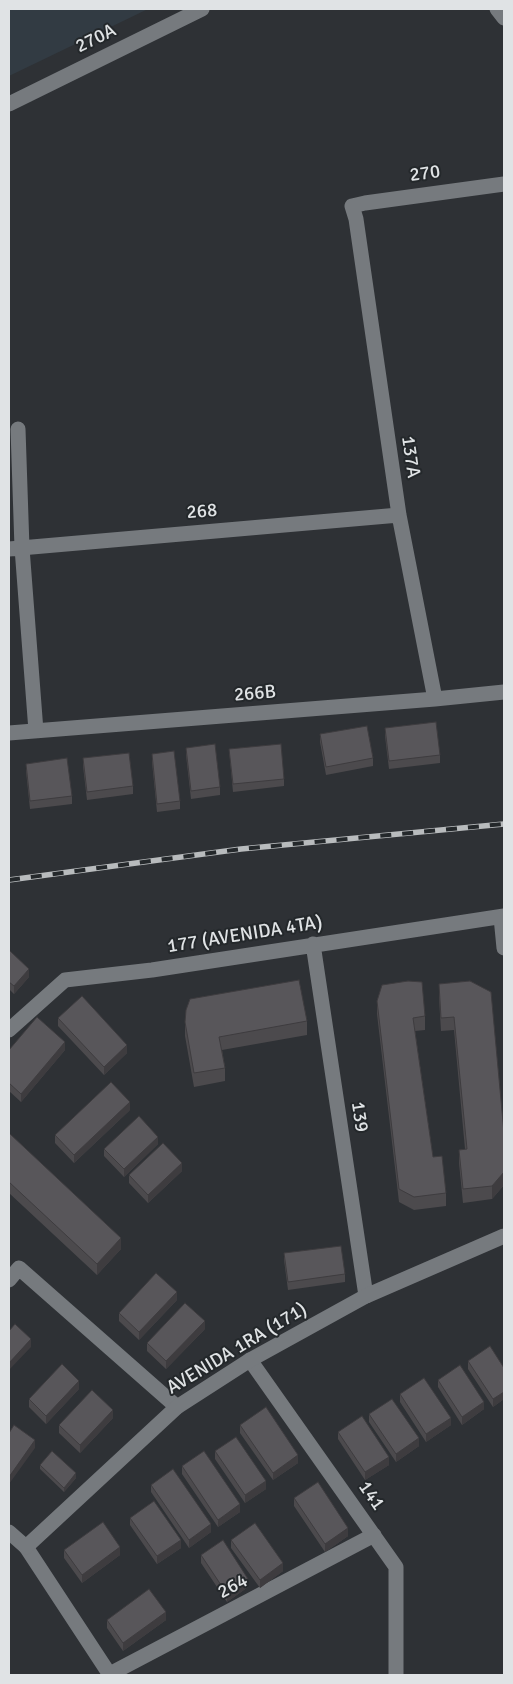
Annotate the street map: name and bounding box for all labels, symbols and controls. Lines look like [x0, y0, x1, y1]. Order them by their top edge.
street label: 270A [72, 19, 120, 59]
street label: 270 [408, 161, 442, 187]
street label: 137A [396, 434, 424, 480]
street label: 268 [186, 499, 218, 525]
street label: 266B [233, 681, 277, 707]
street label: 177 (AVENIDA 4TA) [166, 911, 324, 959]
street label: 139 [345, 1100, 373, 1134]
street label: AVENIDA 1RA (171) [163, 1298, 311, 1400]
street label: 141 [353, 1477, 389, 1515]
street label: 264 [214, 1570, 252, 1604]

